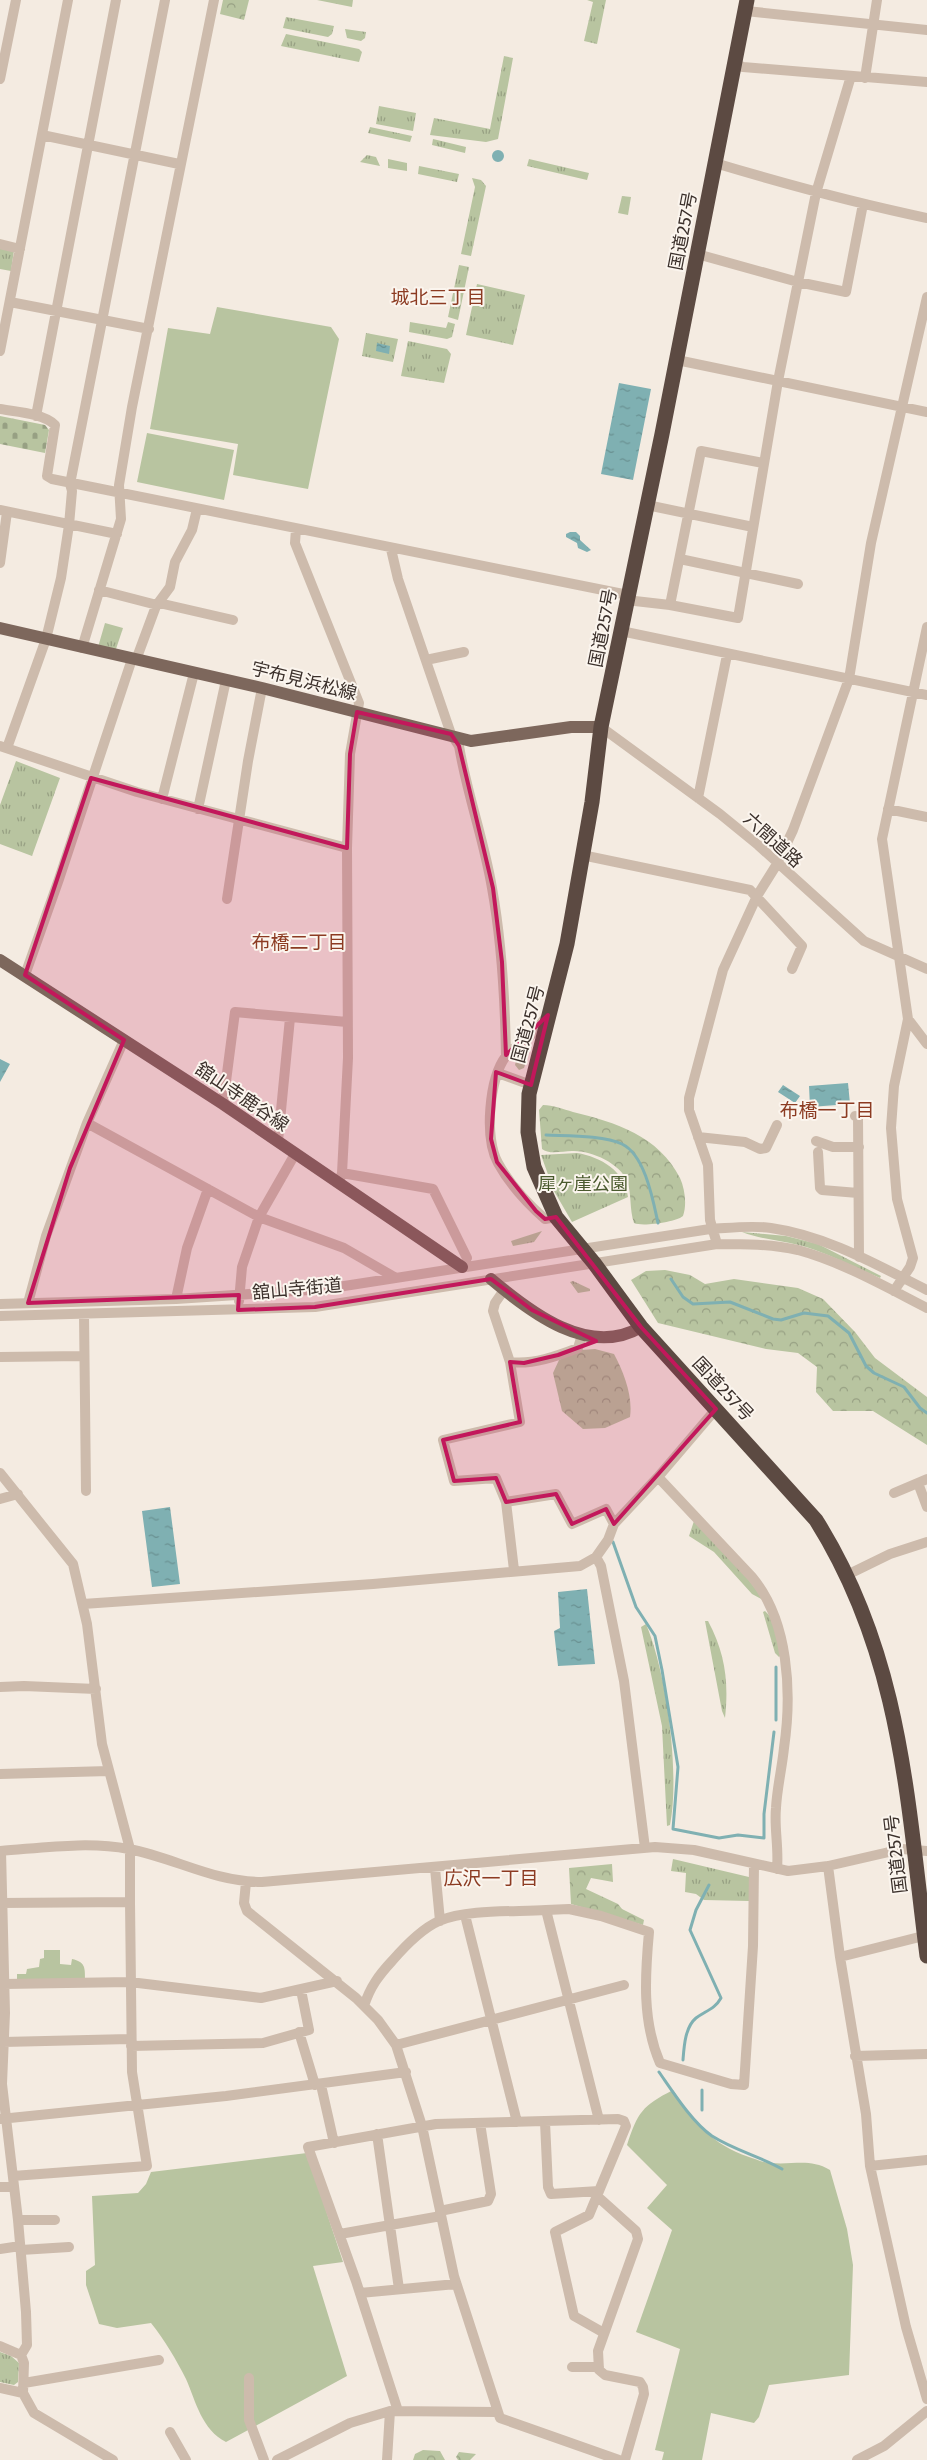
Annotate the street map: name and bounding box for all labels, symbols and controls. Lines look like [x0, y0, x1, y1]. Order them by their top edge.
street label: 国道257号 [665, 190, 701, 272]
district label: 城北三丁目 [390, 286, 486, 309]
street label: 国道257号 [585, 587, 621, 669]
street label: 宇布見浜松線 [249, 657, 359, 705]
street label: 六間道路 [739, 808, 807, 872]
district label: 布橋二丁目 [251, 931, 347, 954]
street label: 国道257号 [507, 983, 549, 1065]
street label: 舘山寺鹿谷線 [191, 1058, 293, 1136]
district label: 布橋一丁目 [779, 1099, 875, 1122]
park label: 犀ヶ崖公園 [538, 1173, 628, 1195]
street label: 舘山寺街道 [251, 1274, 343, 1304]
street label: 国道257号 [688, 1352, 758, 1426]
street label: 国道257号 [880, 1813, 912, 1895]
district label: 広沢一丁目 [443, 1867, 539, 1890]

